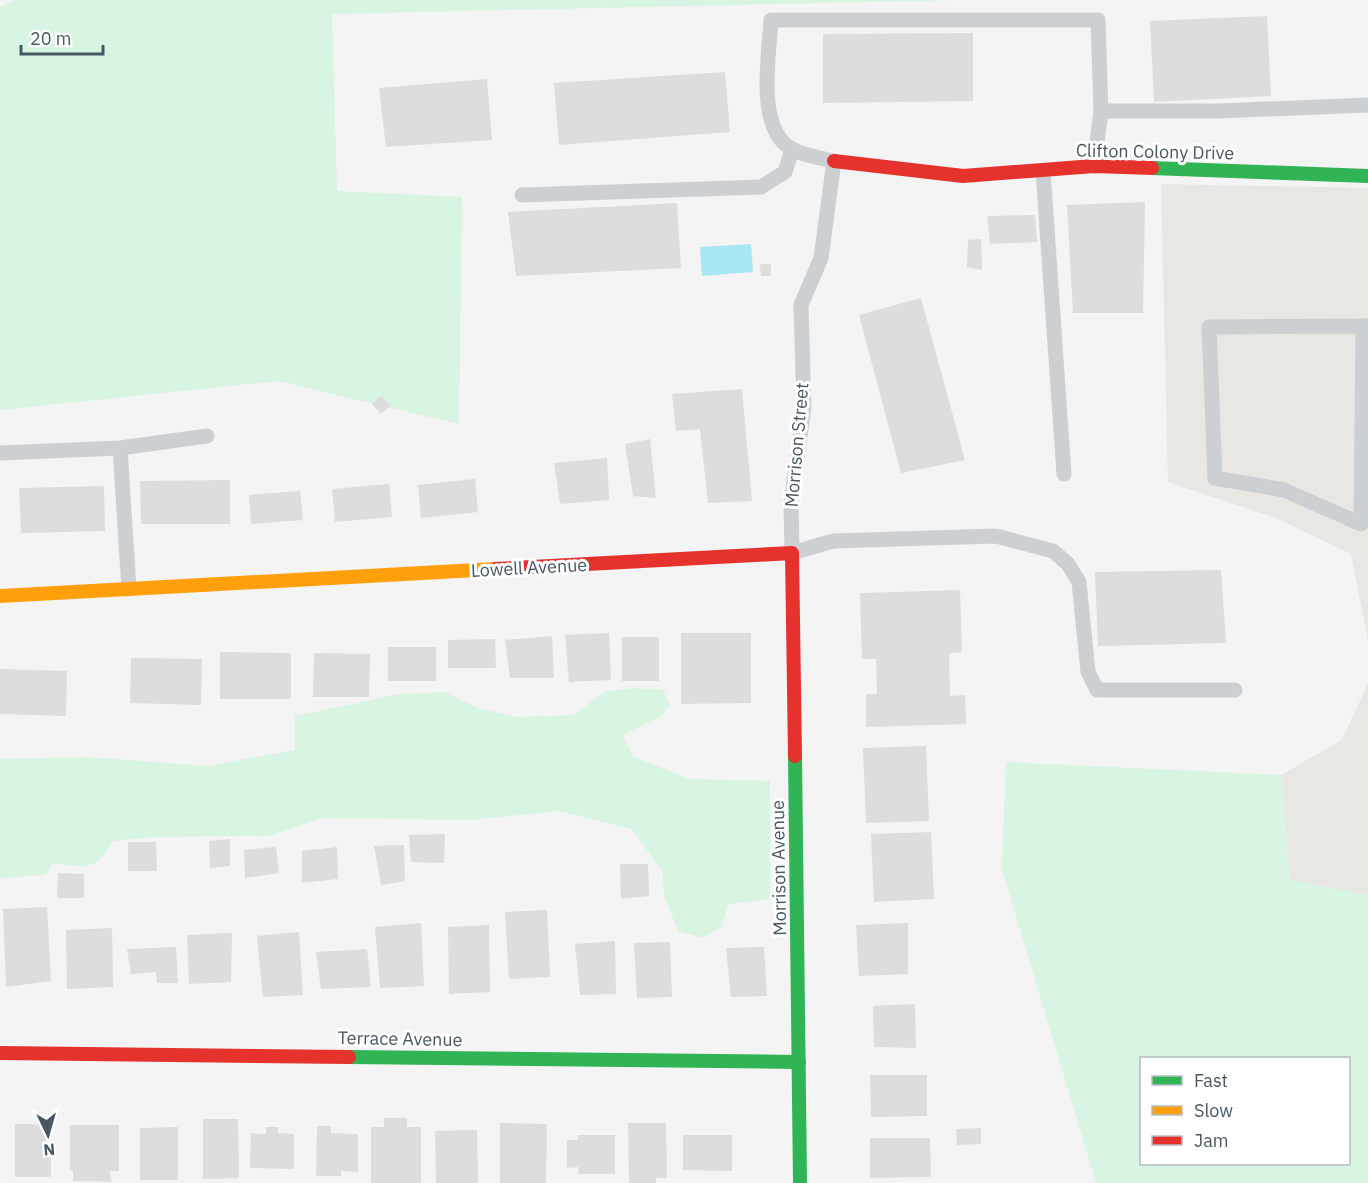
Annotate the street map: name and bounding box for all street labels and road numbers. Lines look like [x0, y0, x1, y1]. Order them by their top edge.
street label: Clifton Colony Drive [1076, 139, 1235, 164]
street label: Morrison Street [780, 382, 813, 508]
street label: Lowell Avenue [470, 553, 588, 582]
street label: Morrison Avenue [766, 800, 791, 936]
street label: Terrace Avenue [337, 1026, 463, 1051]

